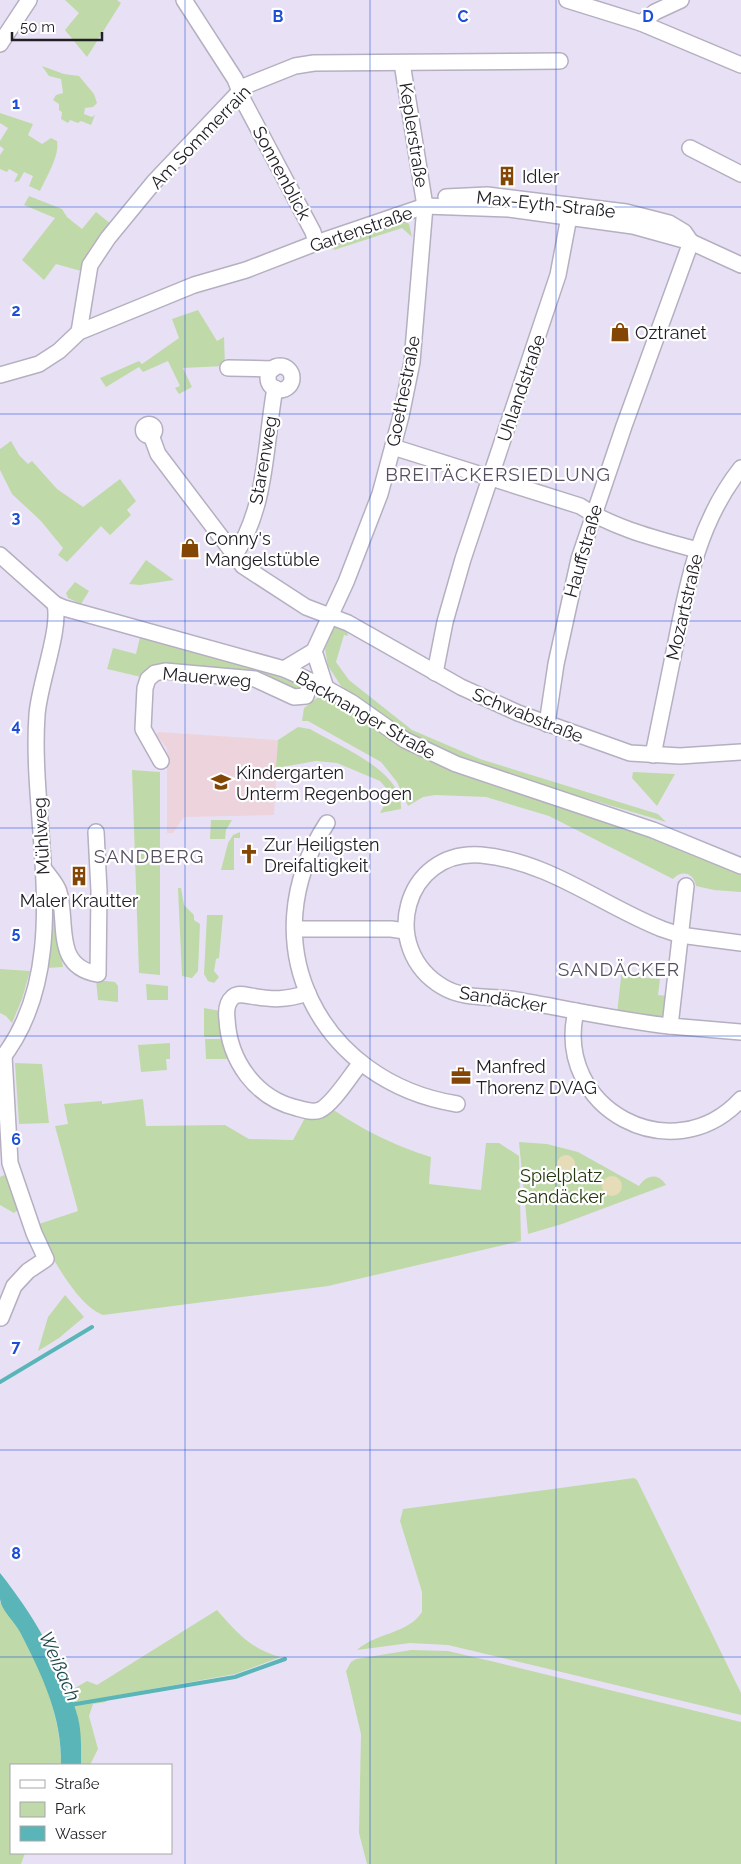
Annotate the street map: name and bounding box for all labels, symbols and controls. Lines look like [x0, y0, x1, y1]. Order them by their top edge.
text: B [273, 7, 284, 26]
text: C [458, 7, 469, 26]
text: D [642, 7, 654, 26]
scale bar [12, 10, 102, 42]
text: 50 m [20, 18, 55, 36]
street label: Am Sommerrain [145, 81, 255, 193]
street label: Keplerstraße [395, 81, 433, 189]
text: 1 [12, 94, 20, 113]
street label: Sonnenblick [249, 123, 316, 224]
building icon: Idler [496, 165, 518, 187]
place label: Idler [522, 166, 560, 187]
street label: Max-Eyth-Straße [475, 186, 617, 222]
street label: Gartenstraße [307, 201, 416, 256]
text: 2 [11, 301, 21, 320]
shop icon: Oztranet [609, 321, 631, 343]
place label: Oztranet [635, 322, 707, 343]
street label: Uhlandstraße [493, 331, 549, 444]
street label: Goethestraße [382, 333, 424, 448]
street label: Starenweg [245, 414, 281, 506]
district label: BREITÄCKERSIEDLUNG [385, 463, 611, 485]
street label: Hauffstraße [560, 502, 606, 600]
text: 3 [12, 508, 21, 527]
place label: Conny's Mangelstüble [205, 528, 320, 570]
shop icon: Conny's Mangelstüble [179, 537, 201, 559]
street label: Mozartstraße [662, 551, 707, 662]
street label: Mauerweg [162, 663, 252, 691]
street label: Backnanger Straße [293, 667, 440, 764]
street label: Schwabstraße [470, 683, 587, 747]
text: 4 [11, 716, 21, 735]
place label: Kindergarten Unterm Regenbogen [236, 762, 412, 804]
school or university icon: Kindergarten Unterm Regenbogen [210, 771, 232, 793]
street label: Mühlweg [28, 797, 54, 875]
place label: Zur Heiligsten Dreifaltigkeit [264, 834, 379, 876]
church icon: Zur Heiligsten Dreifaltigkeit [238, 843, 260, 865]
district label: SANDBERG [94, 845, 204, 867]
building icon: Maler Krautter [68, 865, 90, 887]
place label: Maler Krautter [20, 890, 139, 911]
text: 5 [12, 923, 21, 942]
district label: SANDÄCKER [558, 958, 680, 980]
street label: Sandäcker [458, 982, 549, 1016]
place label: Manfred Thorenz DVAG [476, 1056, 597, 1098]
office icon: Manfred Thorenz DVAG [450, 1065, 472, 1087]
text: 6 [11, 1130, 21, 1149]
park label: Spielplatz Sandäcker [517, 1165, 606, 1207]
text: 7 [12, 1337, 21, 1356]
text: 8 [11, 1544, 21, 1563]
water label: Weißach [35, 1628, 85, 1704]
legend [10, 1764, 172, 1854]
text: Straße [55, 1775, 100, 1793]
text: Park [55, 1800, 86, 1818]
text: Wasser [55, 1825, 107, 1843]

